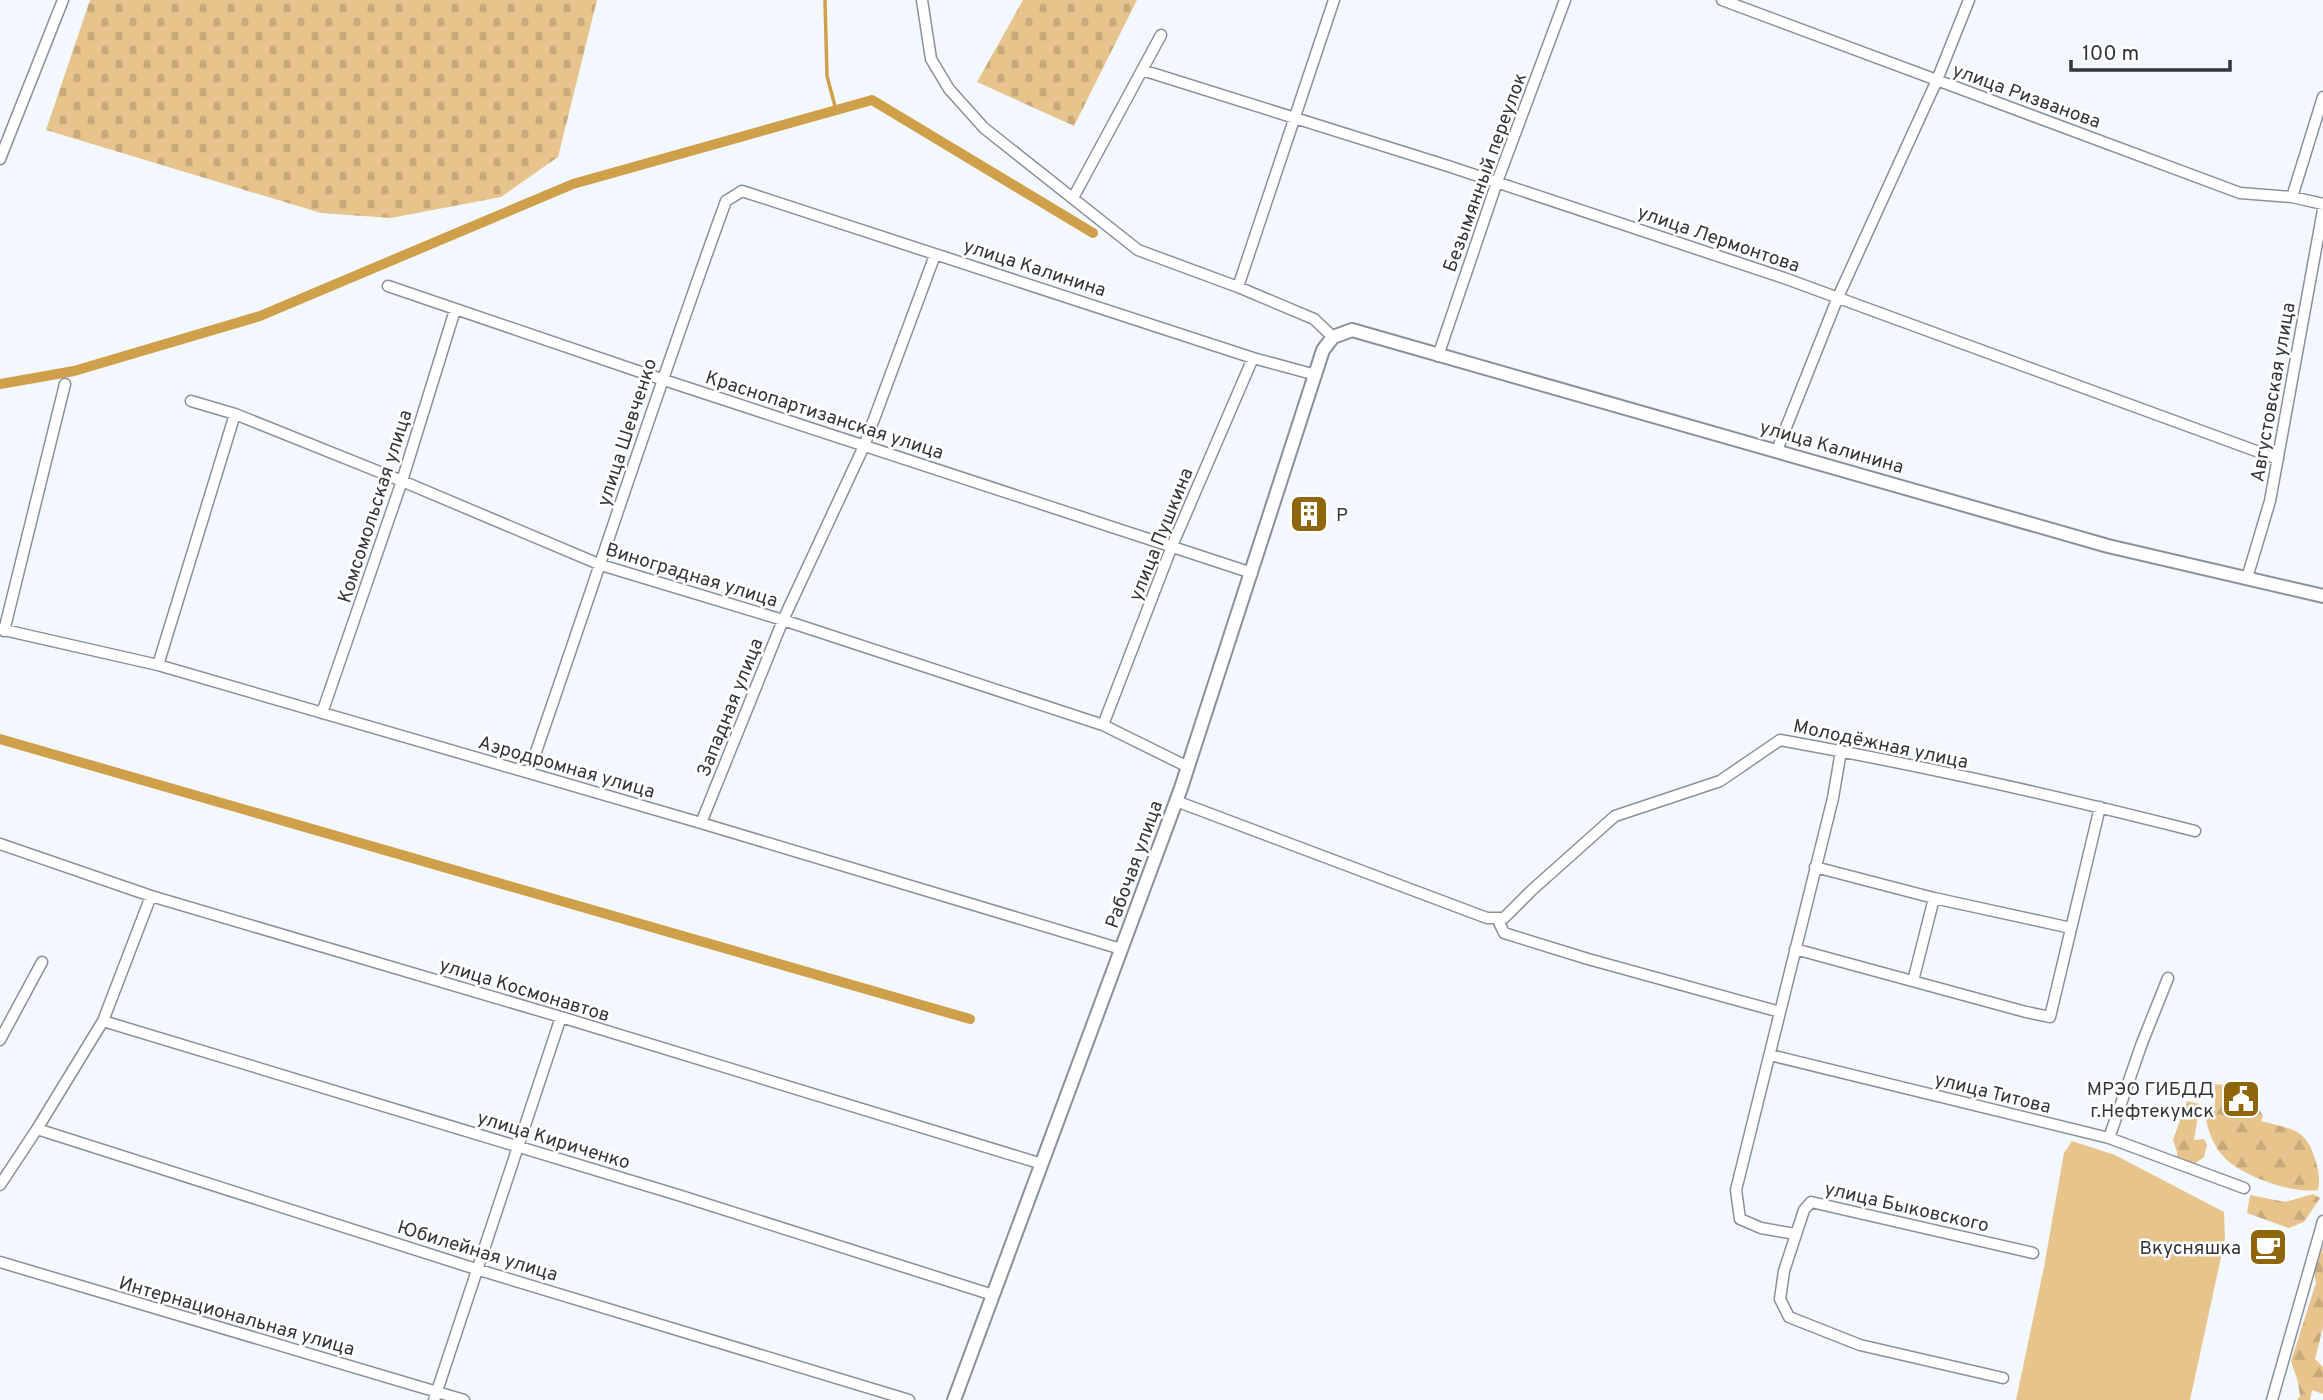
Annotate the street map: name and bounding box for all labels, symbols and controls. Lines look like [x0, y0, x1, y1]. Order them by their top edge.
scale bar [2071, 28, 2230, 72]
text: 100 m [2082, 41, 2139, 68]
street label: улица Ризванова [1949, 59, 2104, 135]
street label: Безымянный переулок [1439, 70, 1533, 276]
street label: улица Лермонтова [1634, 201, 1803, 279]
street label: улица Калинина [960, 235, 1109, 303]
street label: Августовская улица [2246, 301, 2302, 484]
street label: улица Шевченко [593, 356, 663, 510]
street label: Краснопартизанская улица [702, 366, 947, 466]
street label: Комсомольская улица [333, 407, 418, 606]
street label: улица Калинина [1757, 416, 1906, 480]
street label: улица Пушкина [1124, 465, 1199, 605]
building icon: Р [1288, 493, 1330, 535]
place label: Р [1336, 504, 1348, 528]
street label: Виноградная улица [602, 538, 780, 614]
street label: Западная улица [692, 635, 770, 781]
street label: Молодёжная улица [1791, 715, 1970, 775]
street label: Аэродромная улица [475, 731, 657, 805]
street label: Рабочая улица [1101, 798, 1169, 932]
street label: улица Космонавтов [436, 954, 613, 1028]
street label: улица Титова [1932, 1068, 2053, 1120]
place label: МРЭО ГИБДД г.Нефтекумск [2087, 1078, 2214, 1124]
public building icon: МРЭО ГИБДД г.Нефтекумск [2220, 1078, 2262, 1120]
street label: улица Кириченко [474, 1106, 633, 1176]
street label: улица Быковского [1822, 1177, 1991, 1239]
street label: Юбилейная улица [394, 1216, 561, 1288]
cafe icon: Вкусняшка [2247, 1226, 2289, 1268]
place label: Вкусняшка [2140, 1237, 2241, 1261]
street label: Интернациональная улица [116, 1272, 357, 1362]

